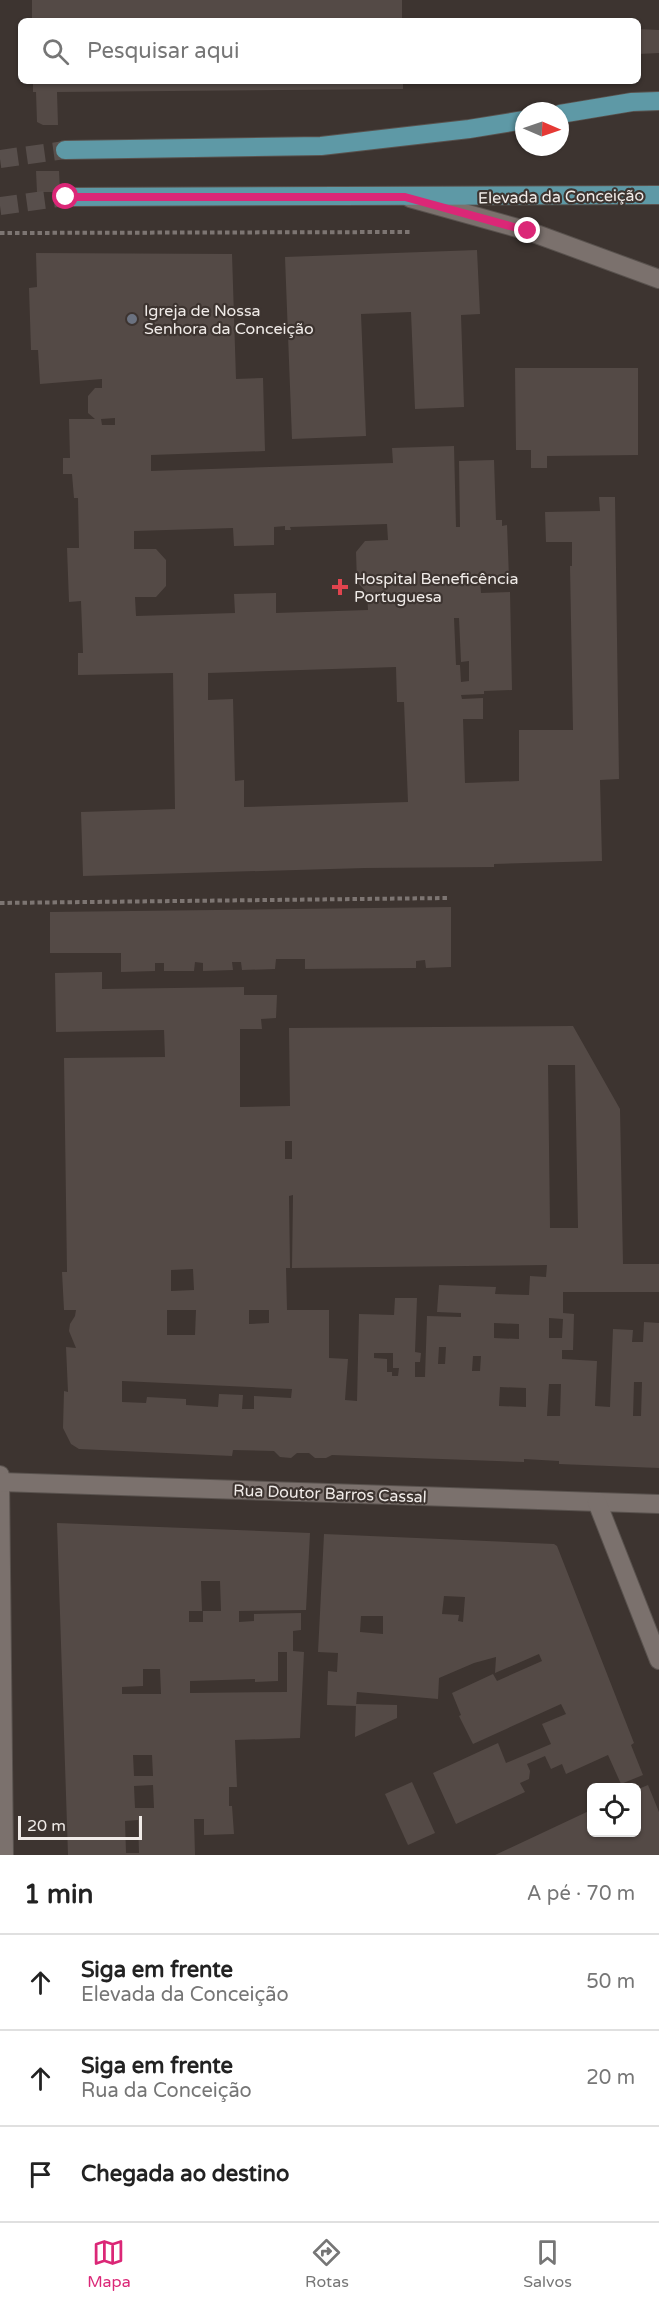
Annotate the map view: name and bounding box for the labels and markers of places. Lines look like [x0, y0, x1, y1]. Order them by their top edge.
place label: Igreja de Nossa Senhora da Conceição [144, 301, 314, 339]
marker: Igreja de Nossa Senhora da Conceição [125, 312, 139, 326]
place label: Hospital Beneficência Portuguesa [354, 569, 518, 607]
marker: Hospital Beneficência Portuguesa [331, 578, 349, 596]

